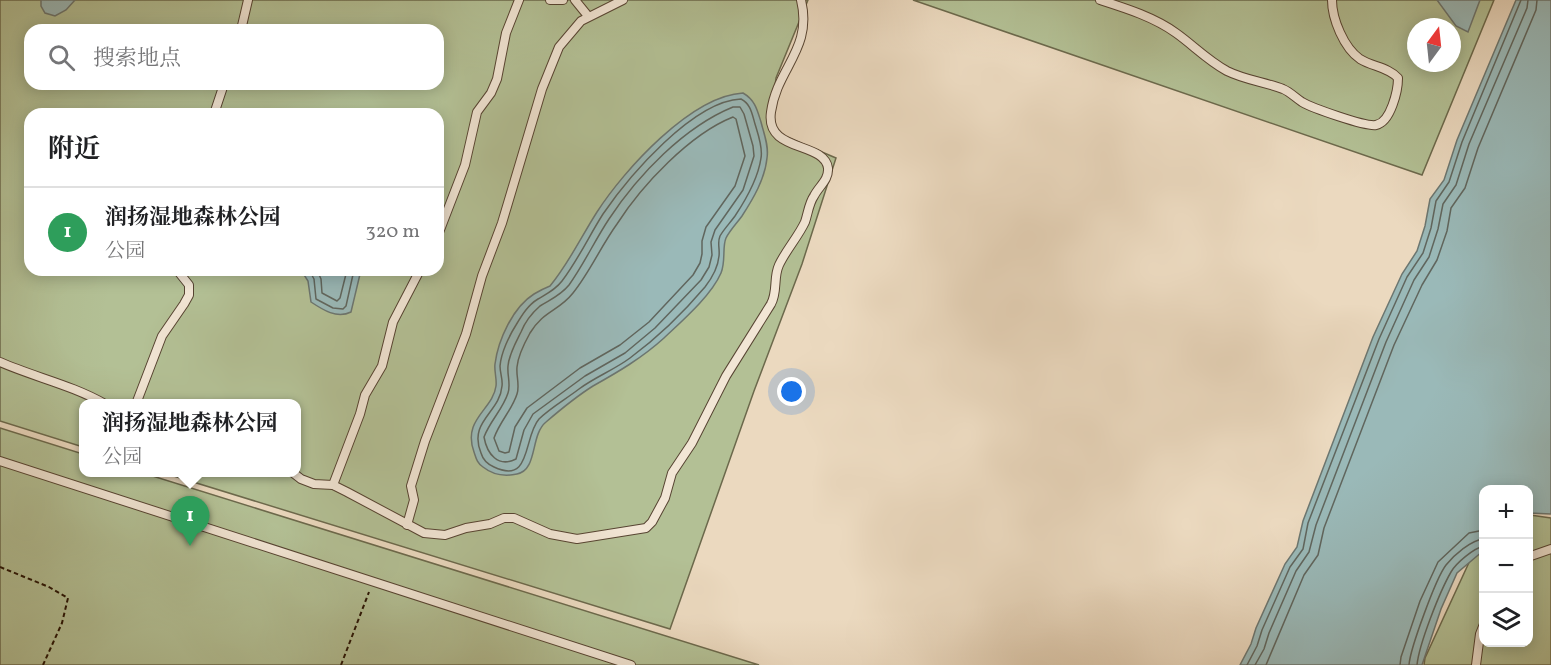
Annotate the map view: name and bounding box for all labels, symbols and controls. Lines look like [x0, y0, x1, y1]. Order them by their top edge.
north arrow [1407, 18, 1461, 72]
search box [24, 24, 444, 90]
icon: search [45, 41, 78, 74]
text: 搜索地点 [93, 44, 181, 75]
text: 附近 [48, 132, 100, 168]
text: 润扬湿地森林公园 [105, 203, 281, 234]
text: 1 [63, 218, 72, 246]
text: 320 m [365, 218, 420, 246]
text: 公园 [105, 238, 145, 266]
your location [777, 377, 806, 406]
popup [79, 399, 301, 477]
text: 润扬湿地森林公园 [102, 409, 278, 440]
text: 公园 [102, 444, 142, 472]
map controls [1479, 485, 1533, 647]
button: + [1479, 485, 1533, 539]
pin: 1 [170, 496, 210, 546]
button: − [1479, 539, 1533, 593]
button: layers [1479, 593, 1533, 647]

